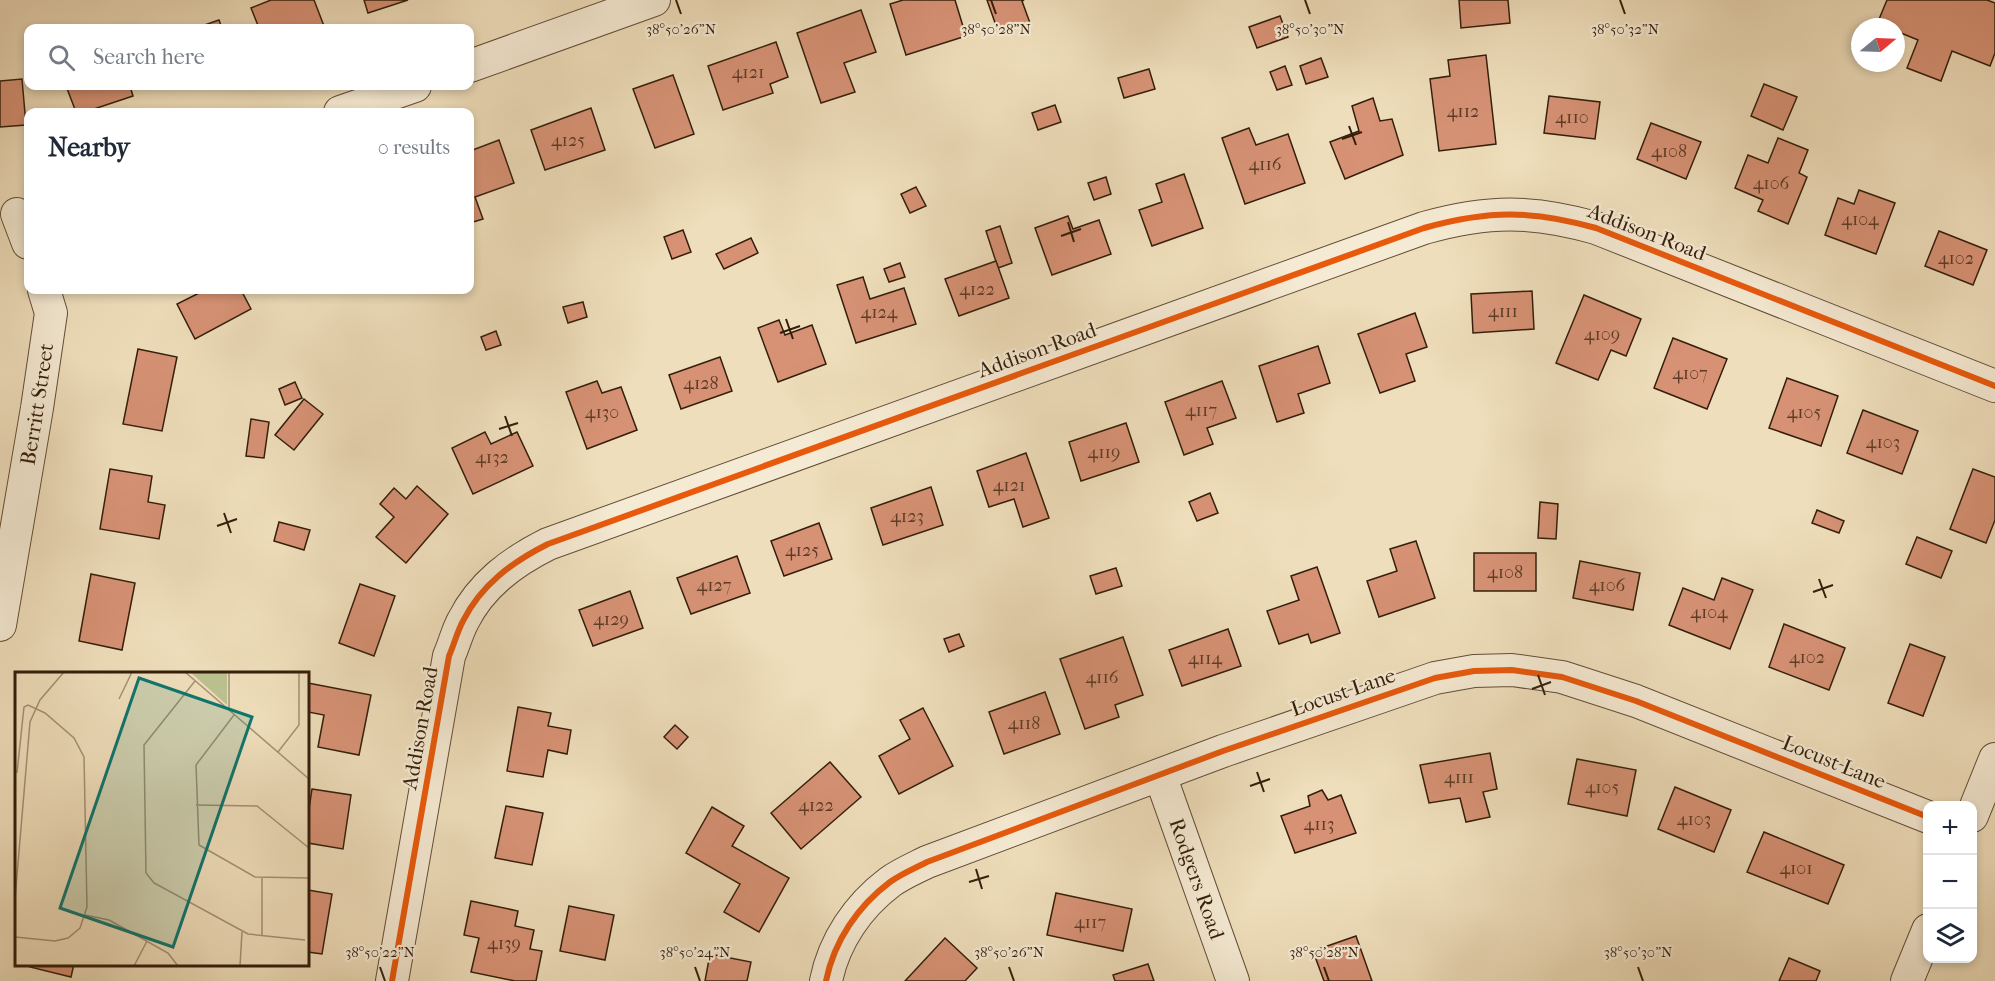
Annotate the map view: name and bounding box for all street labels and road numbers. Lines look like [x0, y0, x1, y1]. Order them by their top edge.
street label: Addison Road [1584, 198, 1710, 266]
street label: Addison Road [974, 317, 1100, 383]
street label: Berritt Street [15, 341, 58, 467]
street label: Locust Lane [1287, 663, 1399, 721]
street label: Addison Road [397, 664, 443, 792]
street label: Locust Lane [1779, 730, 1889, 794]
street label: Rodgers Road [1164, 815, 1229, 943]

